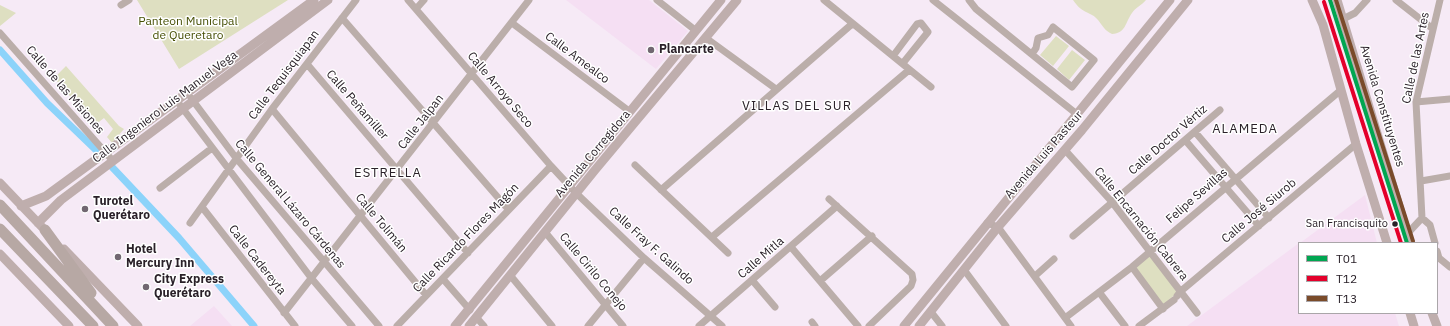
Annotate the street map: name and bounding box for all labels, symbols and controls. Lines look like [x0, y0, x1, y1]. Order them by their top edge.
street label: Calle de las Artes [1399, 11, 1433, 105]
park label: Panteon Municipal de Queretaro [138, 15, 238, 43]
street label: Calle Tequisquiapan [246, 27, 322, 123]
street label: Calle Amealco [542, 29, 612, 87]
street label: Calle de las Misiones [23, 43, 107, 137]
place label: Plancarte [659, 43, 714, 57]
street label: Avenida Constituyentes [1357, 43, 1407, 169]
marker: Plancarte [646, 45, 656, 55]
street label: Calle Ingeniero Luis Manuel Vega [90, 48, 240, 166]
street label: Calle Arroyo Seco [464, 49, 536, 131]
street label: Calle Peñamiller [323, 67, 391, 143]
street label: Calle Jalpan [395, 92, 447, 152]
district label: VILLAS DEL SUR [742, 98, 852, 114]
street label: Calle Doctor Vértiz [1126, 102, 1210, 178]
street label: Avenida Corregidora [552, 108, 634, 200]
street label: Avenida Luis Pasteur [1002, 108, 1086, 202]
district label: ALAMEDA [1212, 121, 1278, 137]
street label: Calle General Lázaro Cárdenas [232, 137, 348, 271]
street label: Calle Encarnación Cabrera [1091, 164, 1191, 284]
district label: ESTRELLA [354, 165, 422, 181]
street label: Felipe Sevillas [1163, 165, 1231, 227]
street label: Calle José Siurob [1219, 176, 1299, 246]
street label: Calle Ricardo Flores Magón [410, 180, 522, 296]
street label: Calle Tolimán [352, 191, 410, 255]
place label: Turotel Querétaro [93, 195, 150, 223]
marker: Turotel Querétaro [80, 204, 90, 214]
street label: Calle Fray F. Galindo [606, 204, 696, 288]
place label: San Francisquito [1306, 217, 1388, 231]
marker: San Francisquito [1390, 219, 1400, 229]
street label: Calle Cadereyta [225, 222, 289, 298]
street label: Calle Cirilo Conejo [556, 230, 630, 314]
street label: Calle Mitla [735, 234, 787, 282]
legend [1298, 242, 1438, 314]
place label: Hotel Mercury Inn [126, 243, 194, 271]
text: T01 [1336, 251, 1357, 266]
marker: Hotel Mercury Inn [113, 252, 123, 262]
text: T12 [1336, 271, 1357, 286]
place label: City Express Querétaro [154, 273, 224, 301]
marker: City Express Querétaro [141, 282, 151, 292]
text: T13 [1336, 291, 1357, 306]

